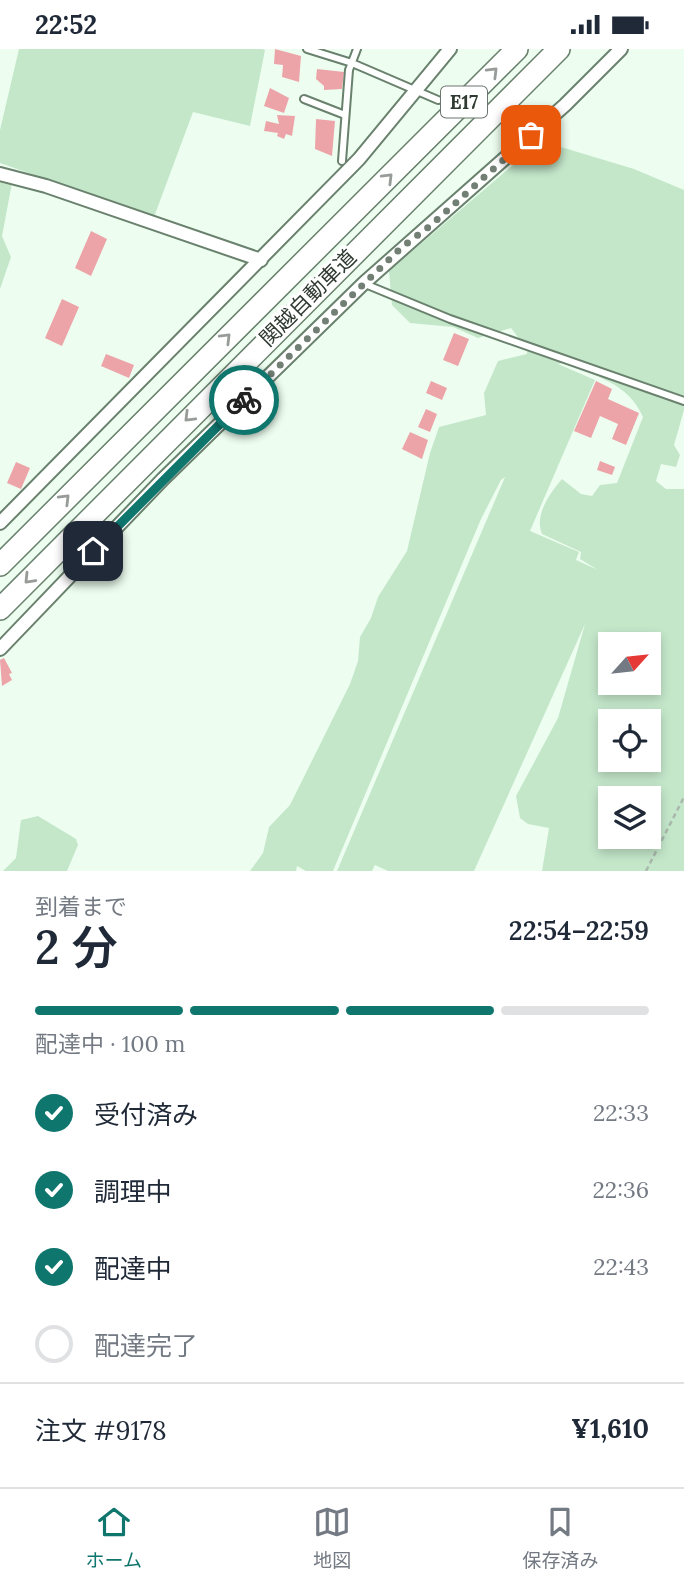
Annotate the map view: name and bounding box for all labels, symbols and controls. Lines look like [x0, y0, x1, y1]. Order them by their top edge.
text: 22:52 [35, 8, 97, 41]
one-way arrow [485, 67, 498, 80]
road number: E17 [441, 87, 487, 117]
pin [501, 105, 561, 165]
icon: bag [512, 116, 550, 154]
one-way arrow [379, 173, 392, 186]
street label: 関越自動車道 [254, 244, 362, 352]
one-way arrow [218, 333, 231, 346]
courier [209, 365, 279, 435]
icon: bike [225, 381, 263, 419]
one-way arrow [185, 409, 198, 422]
one-way arrow [57, 494, 70, 507]
pin [63, 521, 123, 581]
icon: home [74, 532, 112, 570]
one-way arrow [25, 570, 38, 583]
north arrow [598, 632, 662, 695]
map controls [598, 632, 661, 849]
button: locate [598, 709, 661, 772]
button: layers [598, 786, 661, 849]
text: 到着まで [35, 892, 127, 921]
text: 22:54–22:59 [509, 914, 649, 947]
text: 2 分 [35, 918, 118, 977]
text: 配達中 · 100 m [35, 1029, 185, 1058]
icon: check [35, 1094, 73, 1132]
text: 受付済み [94, 1098, 198, 1131]
text: 22:33 [593, 1098, 649, 1127]
icon: check [35, 1171, 73, 1209]
text: 調理中 [94, 1175, 172, 1208]
text: 22:36 [592, 1175, 649, 1204]
icon: check [35, 1248, 73, 1286]
text: 配達中 [94, 1252, 172, 1285]
text: 22:43 [593, 1252, 649, 1281]
text: 配達完了 [94, 1329, 198, 1362]
text: ¥1,610 [571, 1412, 649, 1445]
text: 注文 #9178 [35, 1414, 167, 1447]
tab: ホーム [86, 1503, 142, 1572]
tab: 地図 [313, 1503, 351, 1572]
tab: 保存済み [522, 1503, 598, 1572]

